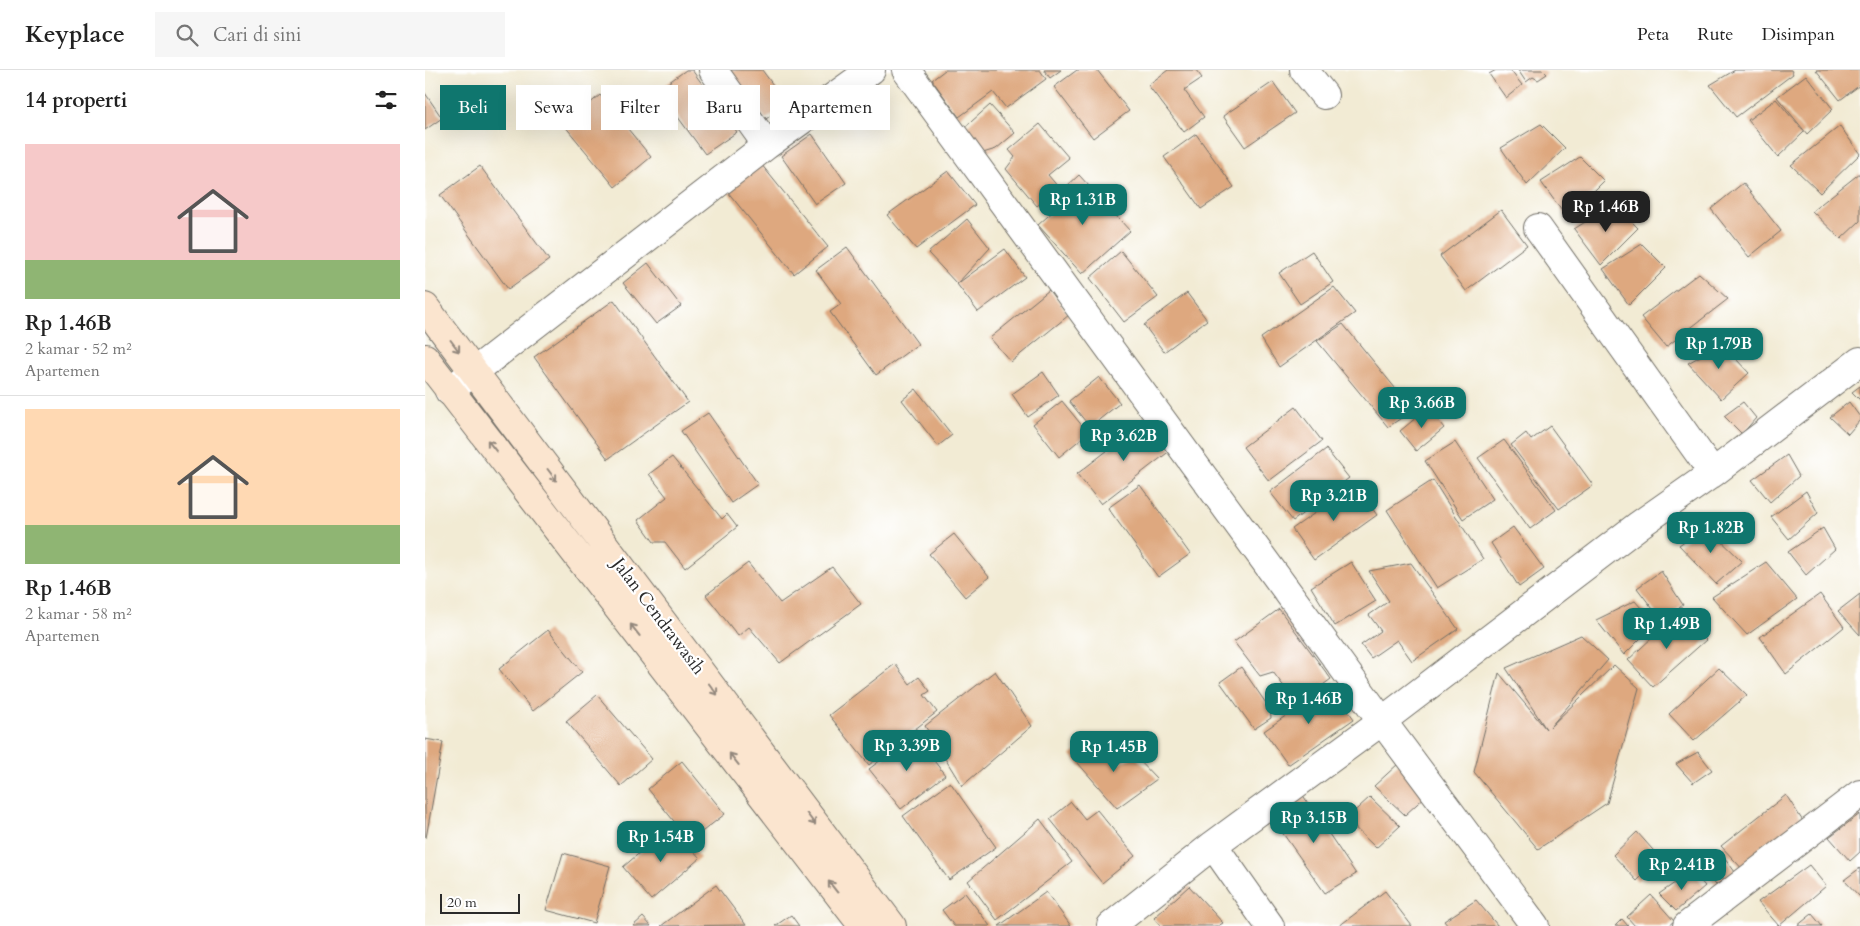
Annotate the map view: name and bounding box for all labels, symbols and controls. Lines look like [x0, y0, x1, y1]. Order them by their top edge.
search box [155, 12, 505, 57]
text: Keyplace [25, 18, 125, 51]
icon: search [173, 21, 201, 49]
text: Cari di sini [213, 22, 301, 48]
text: Peta [1637, 22, 1669, 47]
text: Rute [1697, 22, 1733, 47]
text: Disimpan [1761, 22, 1835, 47]
chip: Beli [440, 85, 506, 130]
chip: Sewa [516, 85, 591, 130]
chip: Filter [601, 85, 678, 130]
chip: Baru [688, 85, 760, 130]
chip: Apartemen [770, 85, 890, 130]
text: 14 properti [25, 86, 127, 115]
icon: filters [372, 86, 400, 114]
icon: home [168, 176, 258, 266]
pin: Rp 1.31B [1031, 184, 1135, 226]
text: Rp 1.31B [1050, 189, 1116, 211]
pin: Rp 1.46B [1554, 190, 1658, 233]
text: Rp 1.46B [1573, 196, 1639, 218]
text: Rp 1.46B [25, 309, 112, 338]
pin: Rp 1.79B [1667, 328, 1771, 370]
text: Rp 1.79B [1686, 333, 1752, 355]
text: 2 kamar · 52 m² [25, 338, 131, 360]
one-way arrow [449, 339, 460, 352]
text: Apartemen [25, 360, 100, 382]
pin: Rp 3.66B [1370, 386, 1474, 429]
text: Rp 3.66B [1389, 392, 1455, 414]
pin: Rp 3.62B [1072, 420, 1176, 462]
text: Rp 3.62B [1091, 425, 1157, 447]
one-way arrow [487, 440, 498, 453]
icon: home [168, 442, 258, 532]
one-way arrow [547, 468, 558, 481]
pin: Rp 3.21B [1282, 480, 1386, 522]
text: Rp 3.21B [1301, 485, 1367, 507]
pin: Rp 1.82B [1659, 512, 1763, 554]
text: Rp 1.82B [1678, 517, 1744, 539]
street label: Jalan Cendrawasih [605, 550, 711, 680]
text: Rp 1.46B [25, 574, 112, 603]
text: 2 kamar · 58 m² [25, 603, 131, 625]
pin: Rp 1.49B [1615, 608, 1719, 650]
text: Rp 1.49B [1634, 613, 1700, 635]
one-way arrow [629, 624, 640, 637]
text: Apartemen [25, 625, 100, 647]
one-way arrow [708, 682, 719, 695]
pin: Rp 1.46B [1257, 682, 1361, 725]
text: Rp 1.46B [1276, 688, 1342, 710]
pin: Rp 3.39B [855, 730, 959, 772]
pin: Rp 1.45B [1062, 730, 1166, 773]
text: Rp 3.39B [874, 735, 940, 757]
text: Rp 1.45B [1081, 736, 1147, 758]
one-way arrow [729, 752, 739, 766]
pin: Rp 3.15B [1262, 802, 1366, 844]
text: Rp 3.15B [1281, 807, 1347, 829]
one-way arrow [806, 812, 816, 826]
pin: Rp 1.54B [609, 820, 713, 863]
text: Rp 1.54B [628, 826, 694, 848]
pin: Rp 2.41B [1630, 848, 1734, 891]
text: Rp 2.41B [1649, 854, 1715, 876]
one-way arrow [828, 881, 839, 894]
scale bar [440, 891, 520, 914]
text: 20 m [447, 893, 477, 912]

